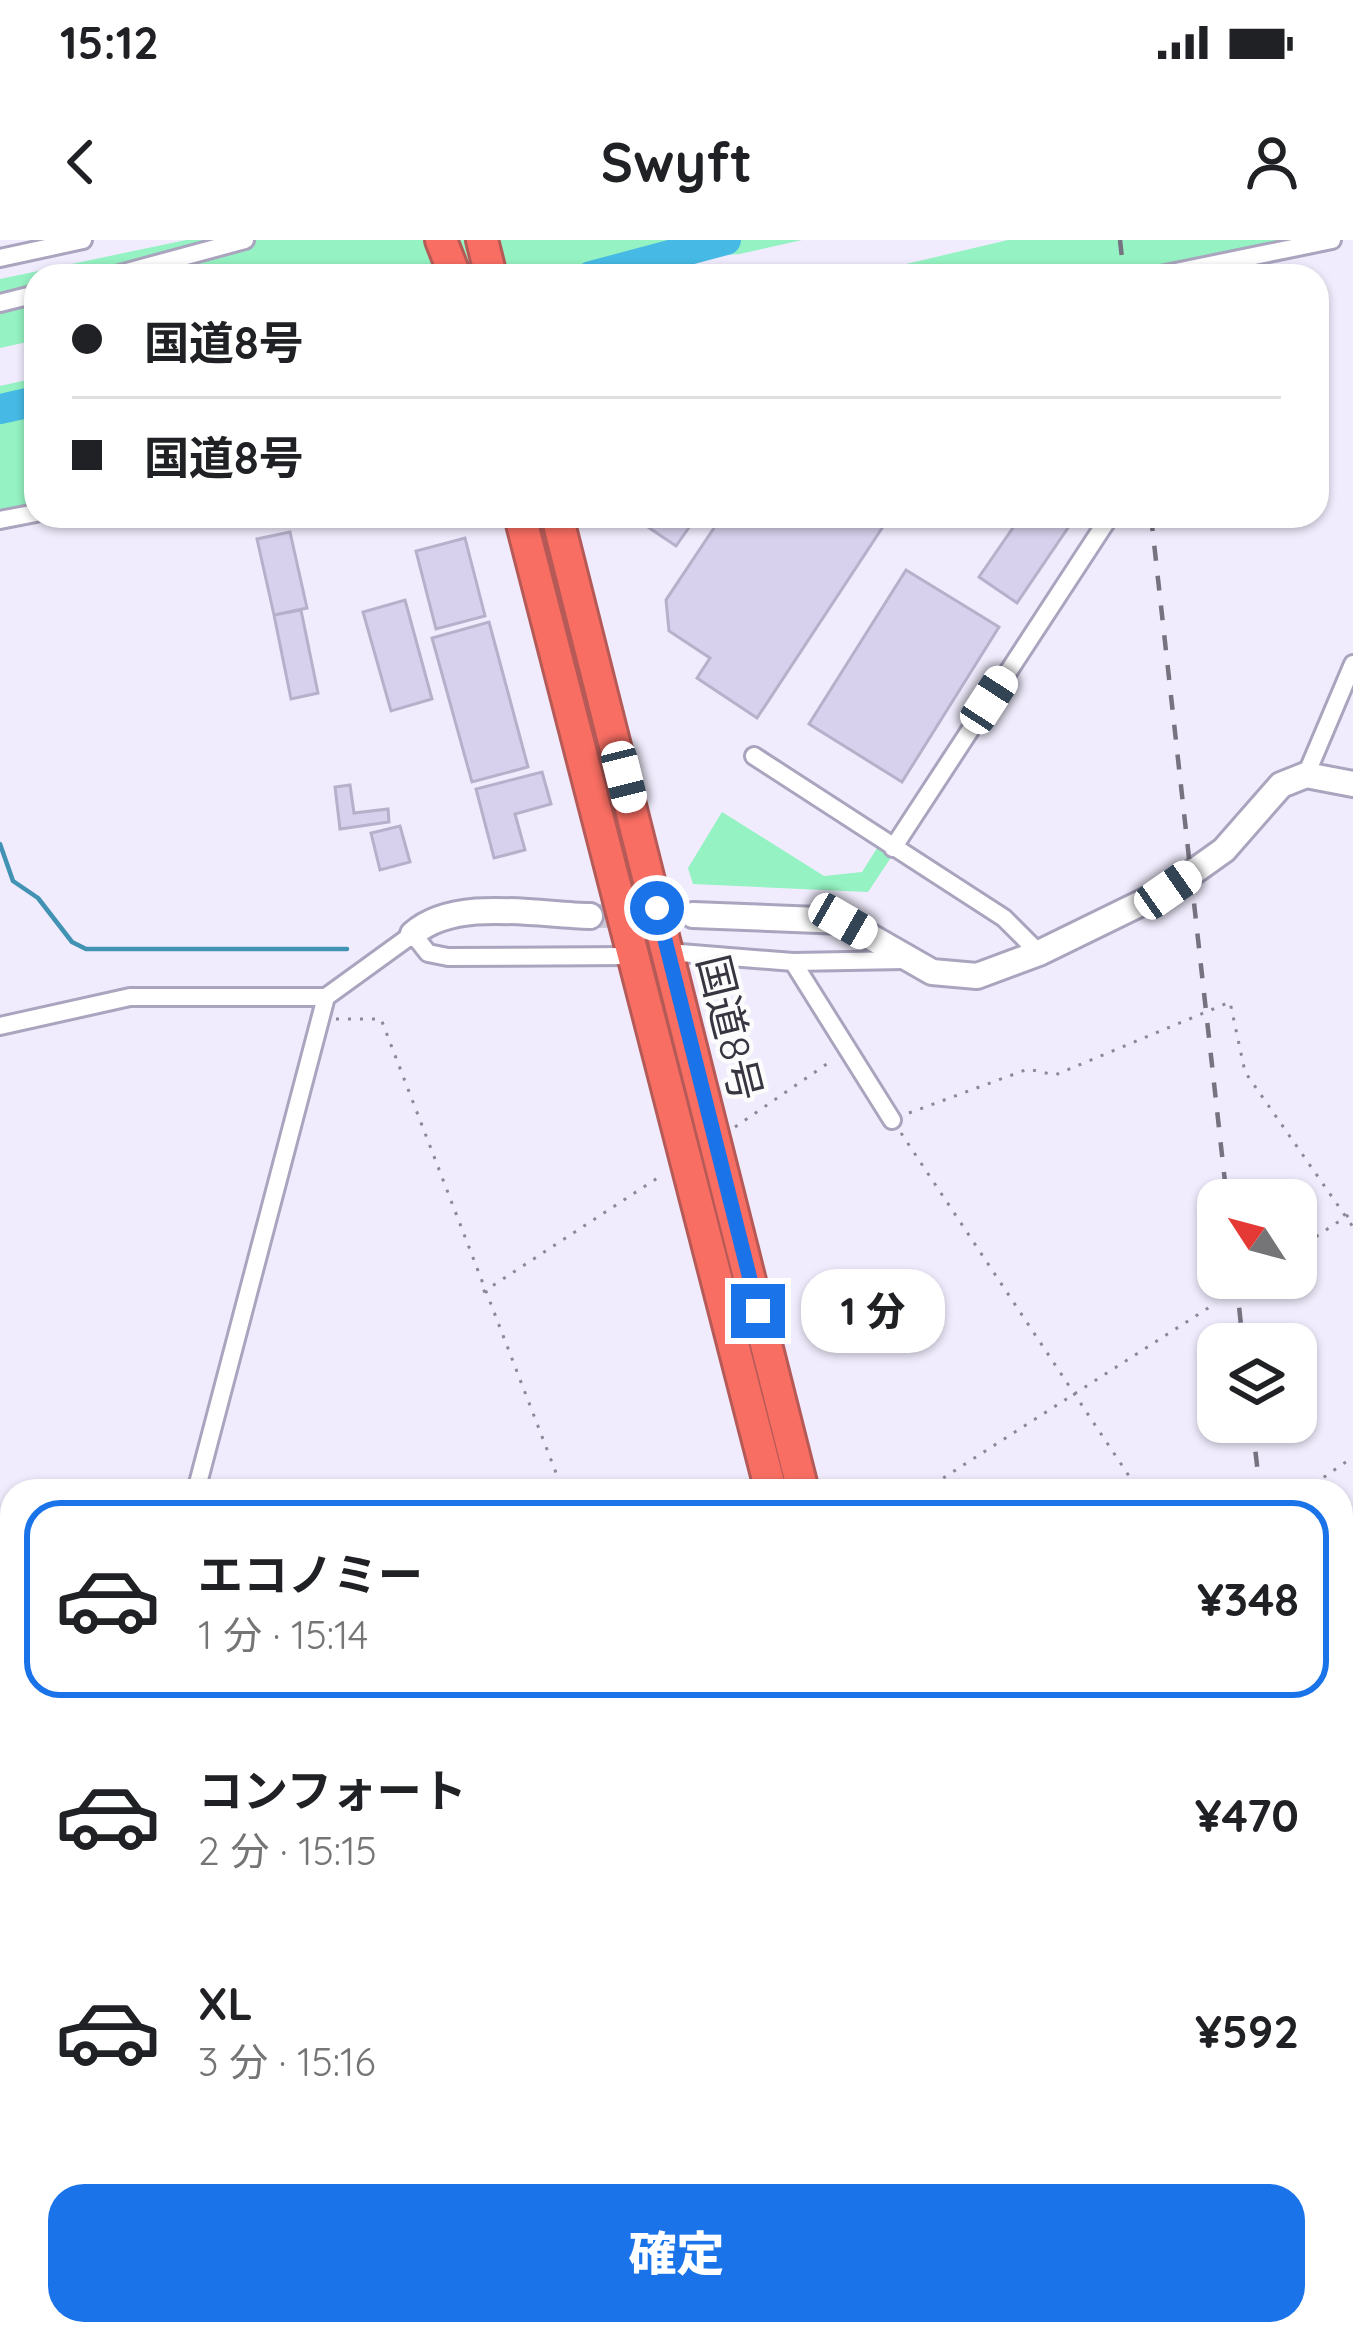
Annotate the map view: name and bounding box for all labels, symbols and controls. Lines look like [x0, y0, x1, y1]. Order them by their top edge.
text: 15:12 [60, 14, 159, 70]
text: Swyft [601, 128, 752, 196]
icon: back [48, 129, 114, 195]
icon: person [1239, 129, 1305, 195]
text: 国道8号 [144, 314, 304, 370]
text: 国道8号 [144, 429, 304, 485]
car [954, 660, 1024, 740]
car [598, 738, 650, 816]
car [1128, 855, 1208, 925]
route start [630, 881, 684, 935]
car [803, 887, 883, 955]
street label: 国道8号 [687, 949, 774, 1106]
north arrow [1197, 1179, 1317, 1299]
map controls [1197, 1179, 1317, 1443]
callout: 1 分 [800, 1269, 944, 1353]
route end [731, 1284, 785, 1338]
text: 1 分 [840, 1286, 906, 1335]
button: layers [1197, 1323, 1317, 1443]
icon: car [54, 1545, 162, 1653]
text: エコノミー [198, 1546, 423, 1602]
text: ¥348 [1197, 1571, 1299, 1627]
text: 1 分 · 15:14 [198, 1610, 368, 1659]
icon: car [54, 1761, 162, 1869]
text: コンフォート [198, 1762, 467, 1818]
text: ¥470 [1195, 1787, 1299, 1843]
text: 2 分 · 15:15 [198, 1826, 377, 1875]
text: XL [198, 1975, 253, 2031]
icon: car [54, 1977, 162, 2085]
text: ¥592 [1195, 2003, 1299, 2059]
text: 3 分 · 15:16 [198, 2037, 375, 2086]
button: 確定 [48, 2184, 1305, 2322]

